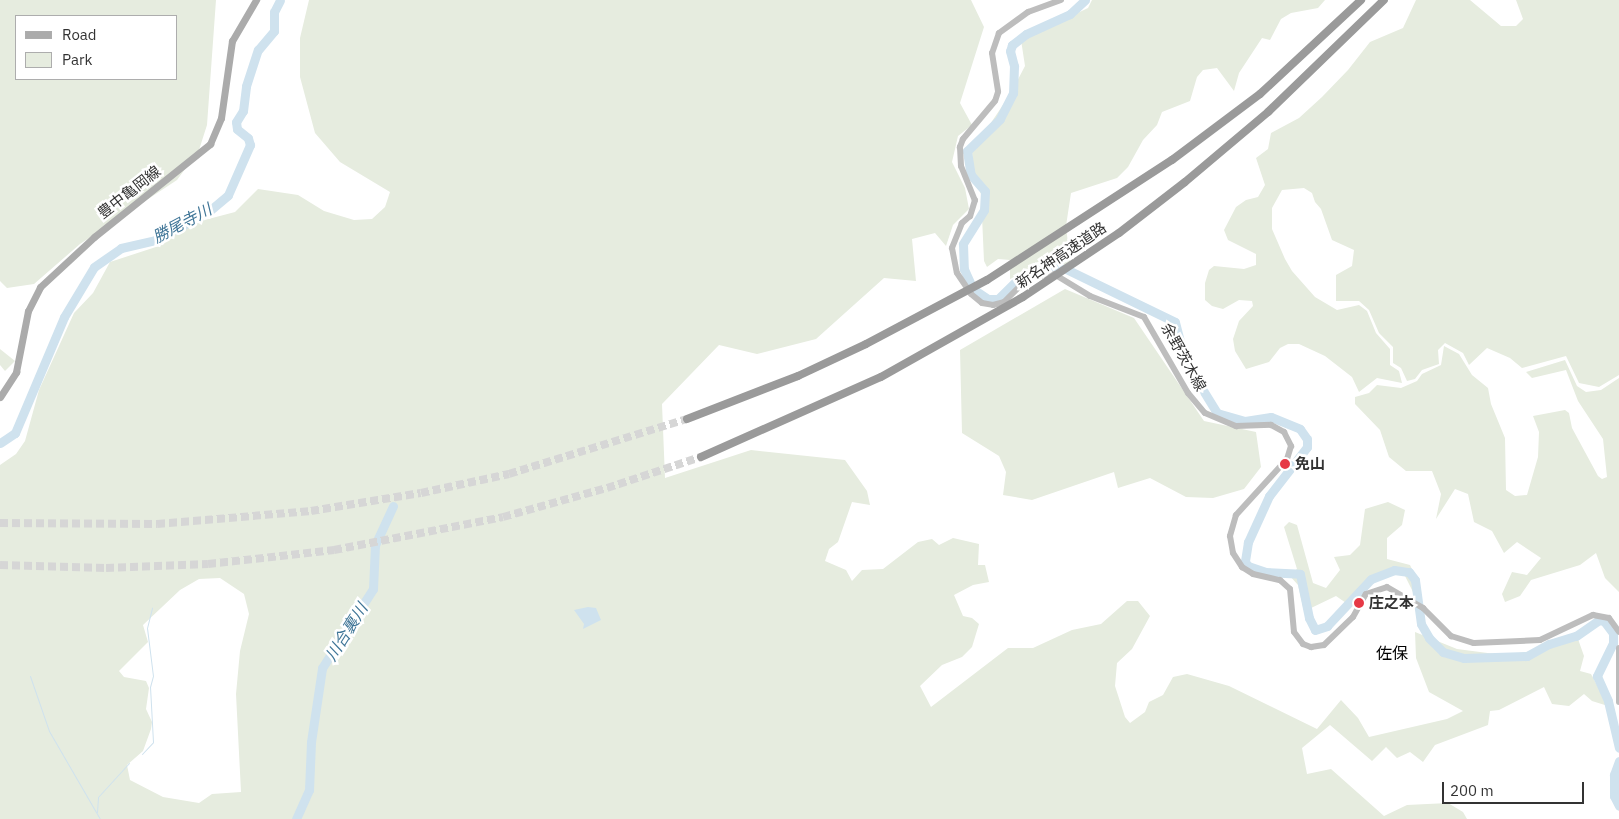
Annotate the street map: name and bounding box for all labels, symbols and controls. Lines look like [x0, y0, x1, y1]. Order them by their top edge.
legend [15, 15, 178, 80]
text: Road [62, 25, 97, 44]
text: Park [62, 50, 92, 69]
street label: 豊中亀岡線 [94, 162, 164, 222]
water label: 勝尾寺川 [149, 200, 215, 246]
street label: 新名神高速道路 [1012, 218, 1110, 292]
street label: 余野茨木線 [1158, 320, 1210, 394]
place label: 免山 [1295, 455, 1325, 473]
marker: 免山 [1279, 458, 1291, 470]
place label: 庄之本 [1369, 594, 1414, 612]
marker: 庄之本 [1353, 597, 1365, 609]
water label: 川合裏川 [321, 600, 371, 664]
district label: 佐保 [1376, 643, 1408, 663]
scale bar [1444, 772, 1586, 804]
text: 200 m [1450, 781, 1494, 800]

